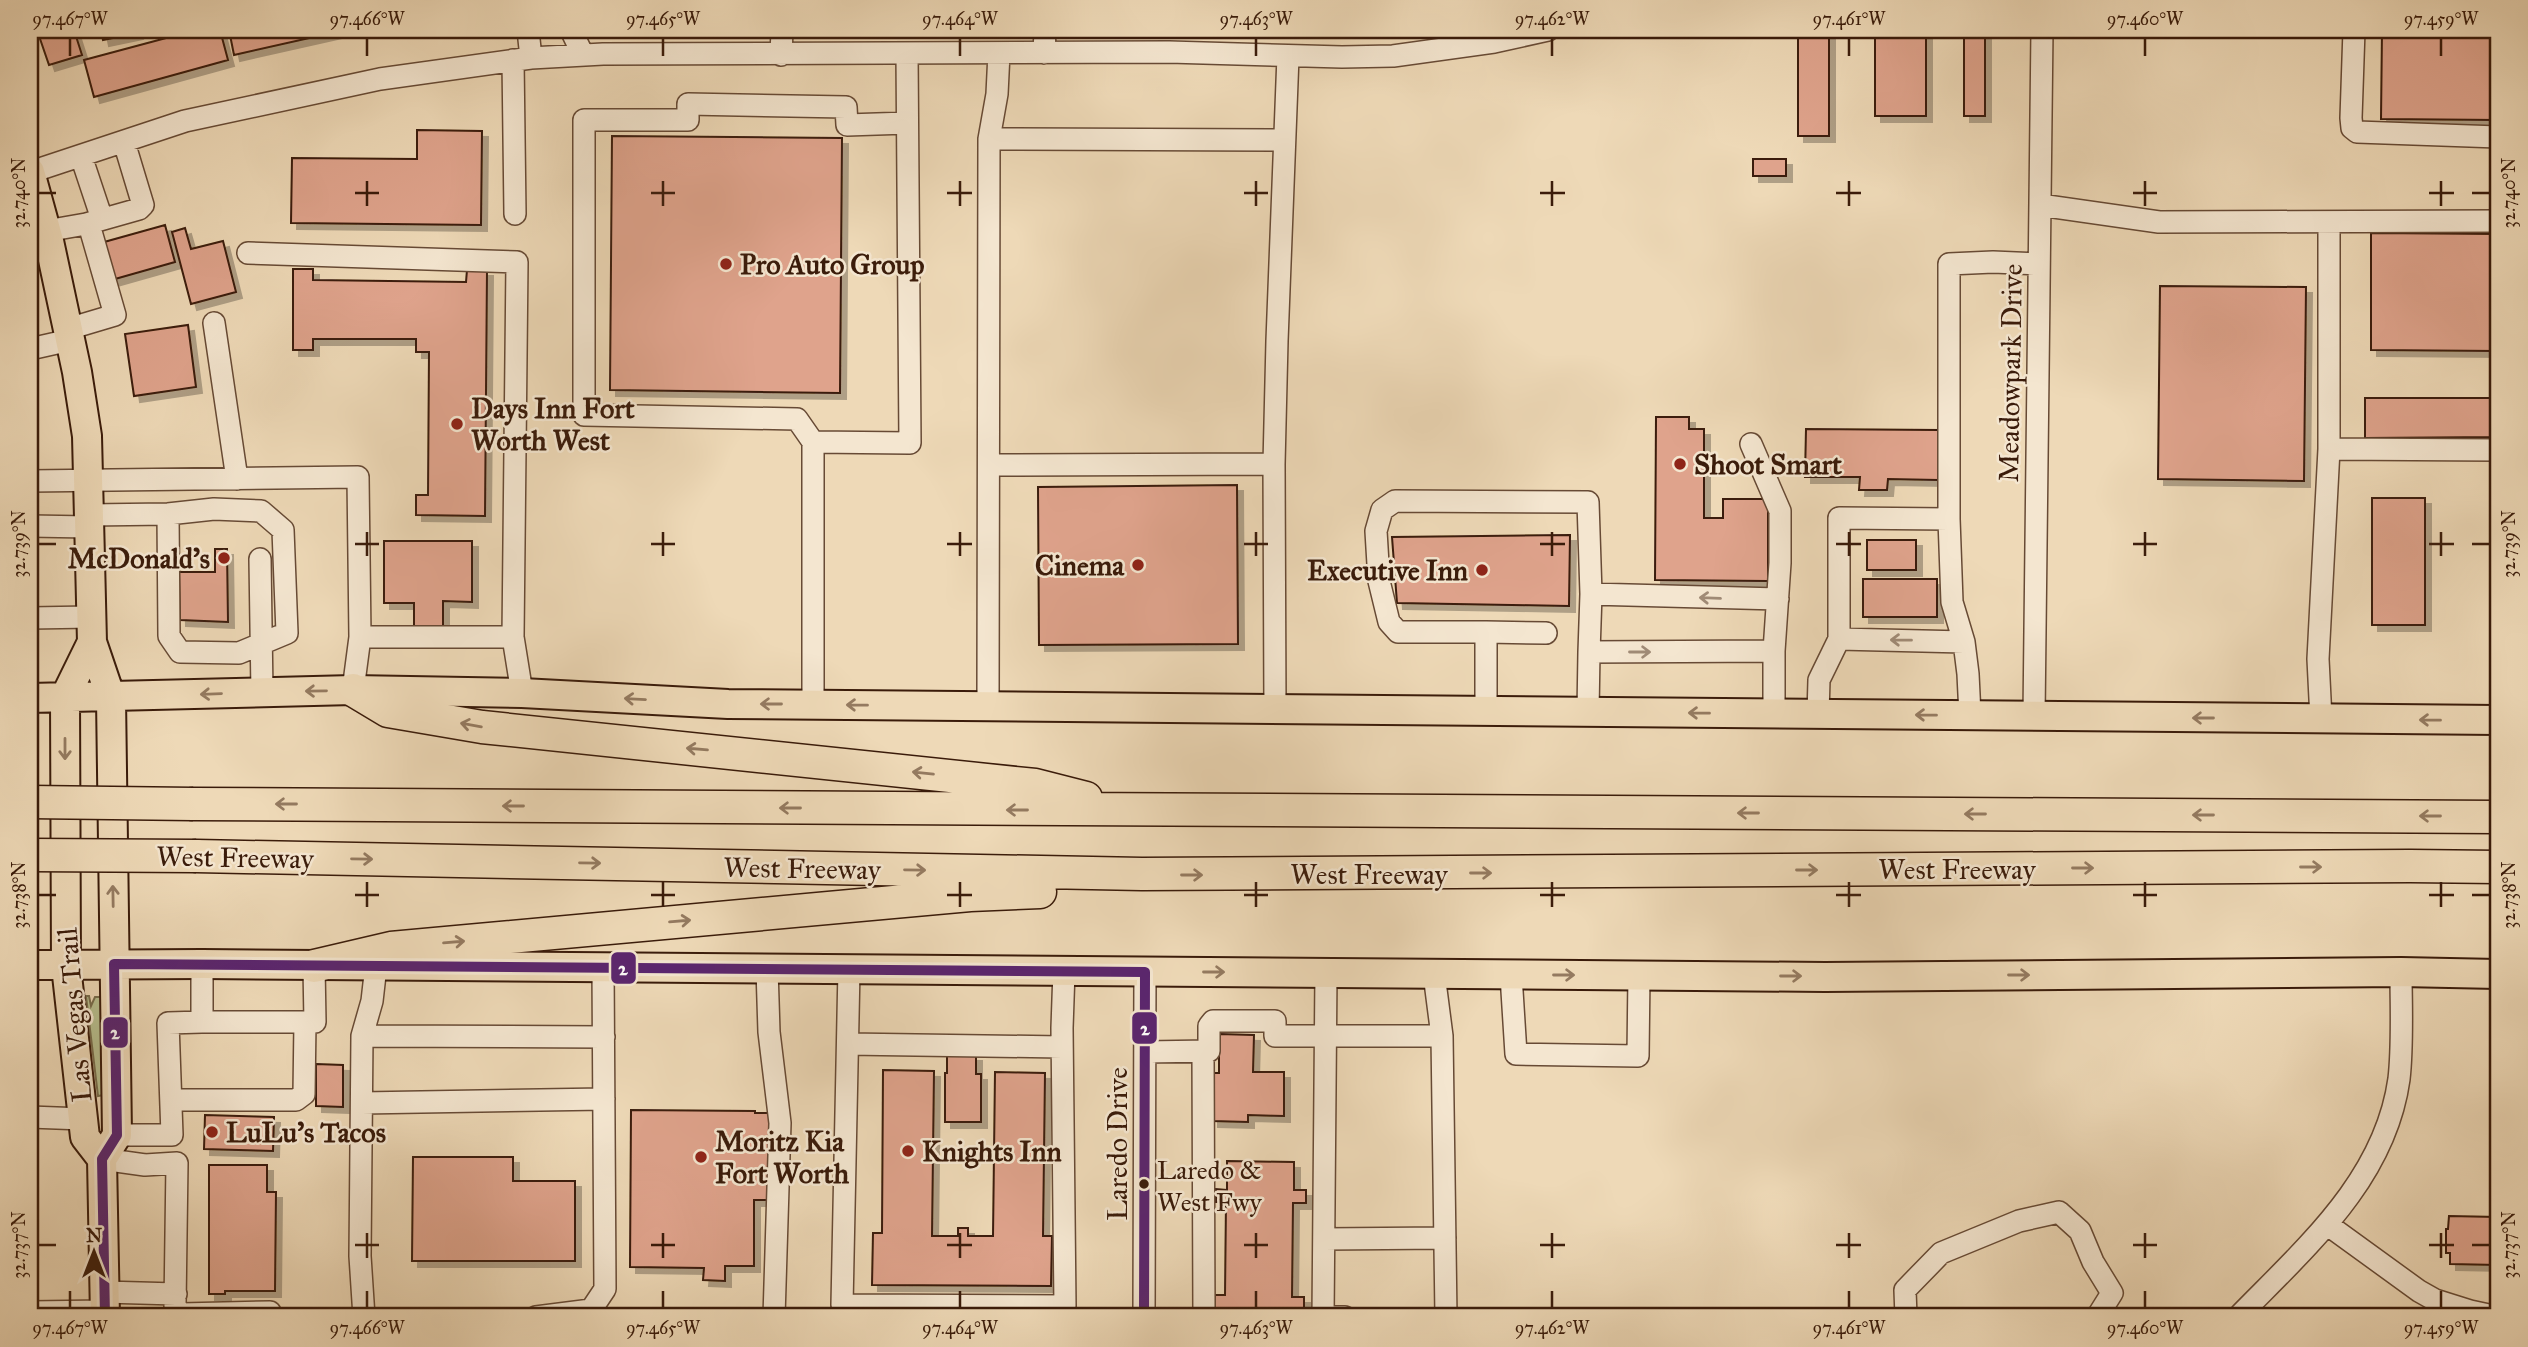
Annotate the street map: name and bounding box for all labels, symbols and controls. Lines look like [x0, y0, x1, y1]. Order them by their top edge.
text: 97.467°W [32, 8, 109, 30]
text: 97.466°W [329, 8, 405, 30]
text: 97.465°W [626, 8, 701, 30]
text: 97.464°W [922, 8, 999, 30]
text: 97.463°W [1219, 8, 1293, 30]
text: 97.462°W [1515, 8, 1590, 30]
text: 97.461°W [1813, 8, 1886, 30]
text: 97.460°W [2107, 8, 2184, 30]
text: 97.459°W [2404, 8, 2479, 30]
text: 32.740°N [8, 158, 30, 228]
text: 32.740°N [2498, 158, 2520, 228]
place label: Pro Auto Group [740, 247, 924, 282]
marker: Pro Auto Group [718, 256, 734, 272]
street label: Meadowpark Drive [1991, 263, 2030, 483]
place label: Days Inn Fort Worth West [471, 391, 635, 458]
marker: Days Inn Fort Worth West [449, 416, 465, 432]
place label: Shoot Smart [1694, 447, 1842, 482]
marker: Shoot Smart [1672, 456, 1688, 472]
text: 32.739°N [8, 510, 30, 578]
text: 32.739°N [2498, 510, 2520, 578]
place label: McDonald's [68, 541, 210, 576]
place label: Cinema [1035, 548, 1125, 583]
marker: McDonald's [216, 550, 232, 566]
place label: Executive Inn [1307, 553, 1468, 588]
marker: Cinema [1130, 557, 1146, 573]
marker: Executive Inn [1474, 562, 1490, 578]
one-way arrow [1699, 591, 1722, 604]
one-way arrow [1890, 634, 1913, 647]
one-way arrow [1628, 645, 1651, 659]
one-way arrow [305, 684, 328, 698]
one-way arrow [200, 688, 223, 701]
one-way arrow [625, 692, 647, 705]
one-way arrow [760, 697, 783, 711]
one-way arrow [846, 698, 869, 712]
one-way arrow [1687, 706, 1710, 720]
one-way arrow [1915, 708, 1938, 722]
one-way arrow [2191, 711, 2214, 725]
one-way arrow [2419, 713, 2442, 727]
one-way arrow [460, 718, 483, 731]
one-way arrow [59, 737, 72, 760]
one-way arrow [686, 743, 709, 756]
one-way arrow [913, 766, 935, 779]
one-way arrow [275, 797, 298, 811]
one-way arrow [502, 799, 525, 813]
one-way arrow [779, 801, 802, 815]
one-way arrow [1006, 803, 1029, 817]
one-way arrow [1736, 806, 1759, 820]
one-way arrow [1964, 808, 1987, 821]
one-way arrow [2191, 808, 2214, 822]
one-way arrow [2419, 809, 2442, 823]
street label: West Freeway [156, 839, 315, 876]
street label: West Freeway [723, 850, 882, 887]
one-way arrow [351, 852, 374, 866]
street label: West Freeway [1878, 852, 2037, 887]
one-way arrow [578, 857, 601, 870]
street label: West Freeway [1290, 857, 1449, 892]
one-way arrow [2299, 860, 2322, 874]
text: 32.738°N [8, 861, 30, 929]
one-way arrow [2072, 861, 2095, 875]
text: 32.738°N [2498, 861, 2520, 929]
one-way arrow [903, 863, 926, 877]
one-way arrow [1795, 864, 1818, 877]
one-way arrow [1470, 866, 1493, 880]
one-way arrow [1180, 868, 1203, 881]
one-way arrow [106, 885, 120, 908]
one-way arrow [669, 914, 691, 927]
street label: Las Vegas Trail [49, 926, 100, 1104]
one-way arrow [442, 935, 465, 948]
line badge: 2 [610, 951, 637, 985]
text: 2 [618, 957, 628, 980]
one-way arrow [1202, 965, 1225, 979]
one-way arrow [1552, 968, 1575, 982]
one-way arrow [2007, 968, 2030, 982]
one-way arrow [1779, 970, 1802, 983]
line badge: 2 [1131, 1011, 1158, 1045]
line badge: 2 [102, 1016, 129, 1049]
text: 2 [1140, 1017, 1150, 1040]
text: 2 [110, 1021, 120, 1044]
street label: Laredo Drive [1100, 1067, 1135, 1221]
place label: LuLu's Tacos [226, 1115, 386, 1150]
marker: LuLu's Tacos [204, 1124, 220, 1140]
place label: Moritz Kia Fort Worth [715, 1124, 849, 1191]
place label: Knights Inn [922, 1134, 1062, 1169]
marker: Knights Inn [900, 1143, 916, 1159]
marker: Moritz Kia Fort Worth [693, 1149, 709, 1165]
place label: Laredo & West Fwy [1157, 1154, 1262, 1218]
marker: Laredo & West Fwy [1137, 1177, 1151, 1191]
text: 32.737°N [8, 1211, 30, 1279]
text: 32.737°N [2498, 1211, 2520, 1279]
north arrow [60, 1218, 130, 1288]
text: N [86, 1224, 102, 1247]
text: 97.467°W [32, 1317, 109, 1339]
text: 97.466°W [329, 1317, 405, 1339]
text: 97.465°W [626, 1317, 701, 1339]
text: 97.464°W [922, 1317, 999, 1339]
text: 97.463°W [1219, 1317, 1293, 1339]
text: 97.462°W [1515, 1317, 1590, 1339]
text: 97.461°W [1813, 1317, 1886, 1339]
text: 97.460°W [2107, 1317, 2184, 1339]
text: 97.459°W [2404, 1317, 2479, 1339]

